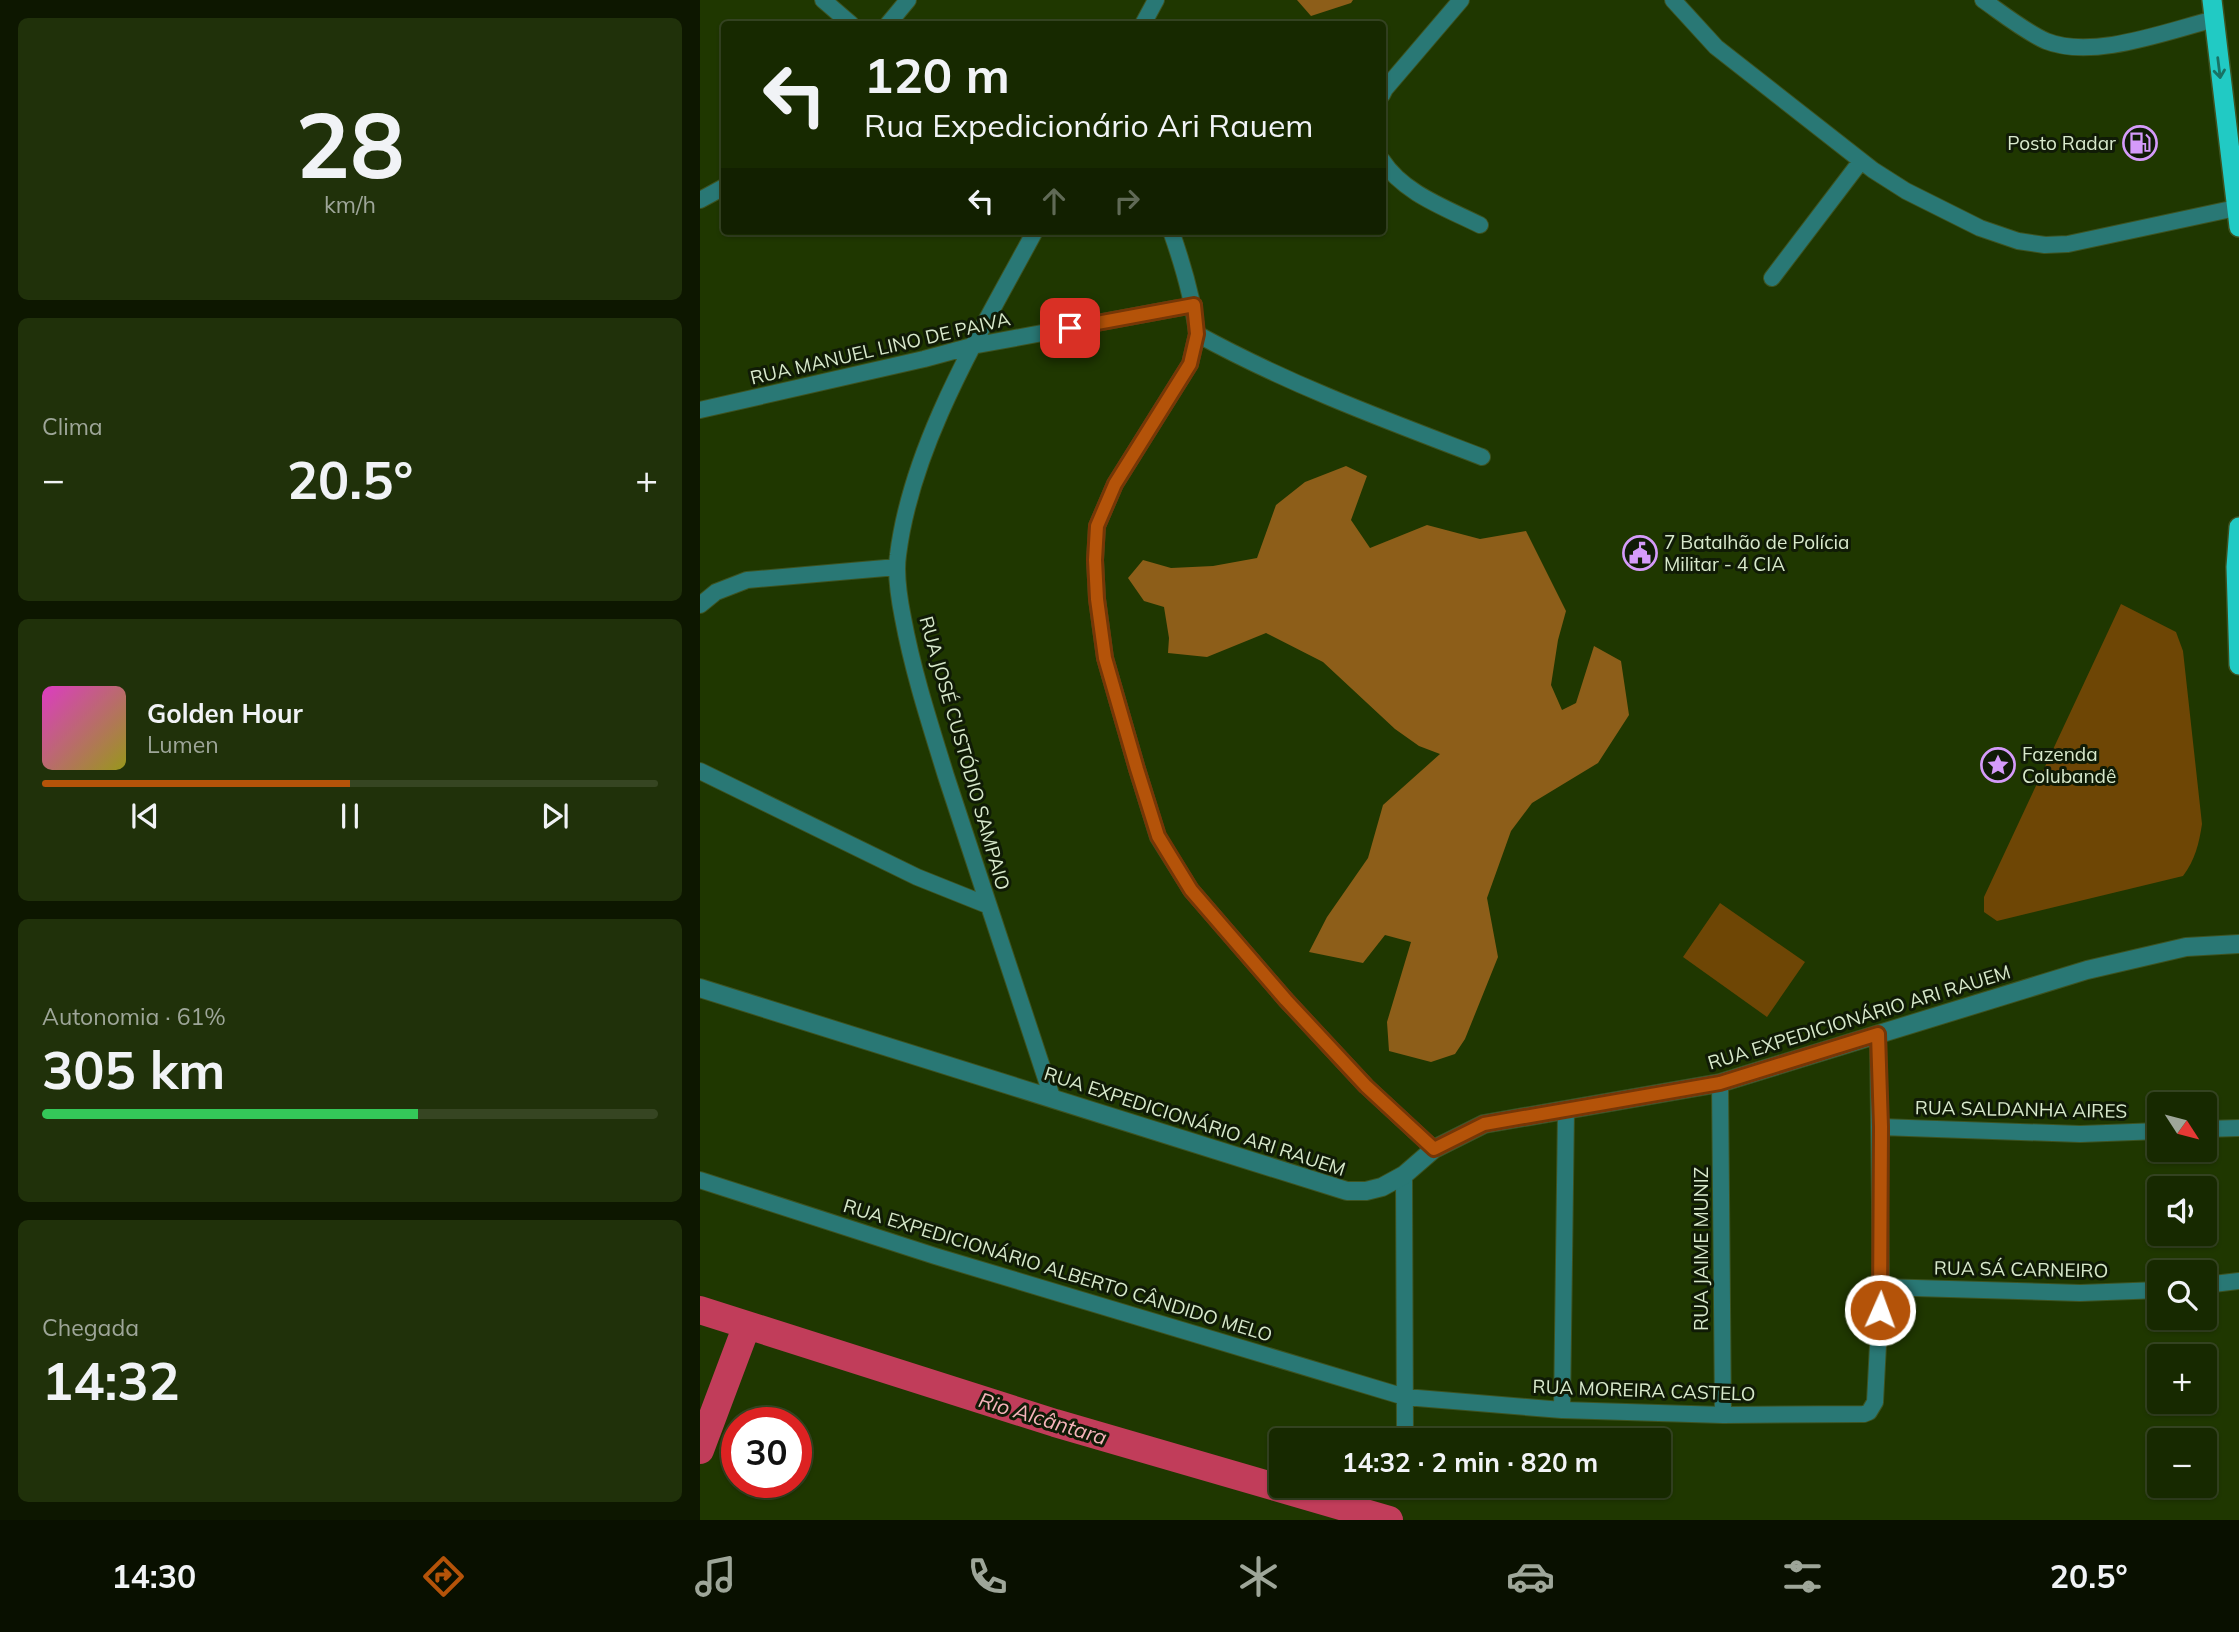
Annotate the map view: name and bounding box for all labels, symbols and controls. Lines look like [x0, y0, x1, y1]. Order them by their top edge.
text: 120 m [864, 44, 1010, 105]
icon: left [749, 49, 840, 140]
one-way arrow [2213, 56, 2226, 79]
text: 28 [295, 87, 405, 201]
text: Rua Expedicionário Ari Rauem [864, 105, 1313, 145]
fuel station icon: Posto Radar [2121, 124, 2159, 162]
place label: Posto Radar [2007, 131, 2116, 155]
icon: left [962, 182, 1000, 220]
icon: ahead [1035, 182, 1073, 220]
icon: right [1108, 182, 1146, 220]
text: km/h [324, 190, 376, 219]
pin [1040, 298, 1100, 358]
street label: RUA MANUEL LINO DE PAIVA [748, 306, 1012, 390]
icon: arrive [1051, 309, 1089, 347]
text: Clima [42, 412, 103, 441]
text: 20.5° [287, 447, 413, 512]
text: − [42, 455, 65, 503]
text: + [635, 455, 658, 503]
place label: 7 Batalhão de Polícia Militar - 4 CIA [1664, 530, 1849, 576]
public building icon: 7 Batalhão de Polícia Militar - 4 CIA [1621, 534, 1659, 572]
street label: RUA JOSÉ CUSTÓDIO SAMPAIO [914, 613, 1016, 893]
text: Golden Hour [147, 697, 303, 730]
text: Lumen [147, 730, 219, 759]
place label: Fazenda Colubandê [2022, 742, 2116, 788]
place icon: Fazenda Colubandê [1979, 746, 2017, 784]
icon: previous [126, 797, 164, 835]
icon: pause [331, 797, 369, 835]
icon: next [536, 797, 574, 835]
street label: RUA EXPEDICIONÁRIO ARI RAUEM [1705, 959, 2013, 1075]
text: Autonomia · 61% [42, 1002, 226, 1031]
text: 305 km [42, 1037, 225, 1102]
street label: RUA EXPEDICIONÁRIO ARI RAUEM [1041, 1061, 1349, 1181]
north arrow [2147, 1092, 2217, 1162]
map controls [2147, 1092, 2217, 1498]
street label: RUA SALDANHA AIRES [1915, 1095, 2127, 1123]
street label: RUA JAIME MUNIZ [1689, 1167, 1713, 1331]
button: sound [2147, 1176, 2217, 1246]
street label: RUA EXPEDICIONÁRIO ALBERTO CÂNDIDO MELO [841, 1193, 1275, 1347]
street label: RUA SÁ CARNEIRO [1934, 1255, 2108, 1283]
button: search [2147, 1260, 2217, 1330]
position arrow [1843, 1273, 1917, 1347]
text: Chegada [42, 1313, 139, 1342]
button: + [2147, 1344, 2217, 1414]
text: 14:32 [42, 1348, 180, 1413]
street label: RUA MOREIRA CASTELO [1532, 1374, 1756, 1406]
water label: Rio Alcântara [976, 1386, 1110, 1450]
speed limit sign: 30 [721, 1407, 812, 1498]
button: − [2147, 1428, 2217, 1498]
text: 14:32 · 2 min · 820 m [1342, 1446, 1598, 1479]
icon: directions [419, 1552, 468, 1601]
icon: music [691, 1552, 740, 1601]
icon: phone [963, 1552, 1012, 1601]
icon: climate [1234, 1552, 1283, 1601]
icon: car [1506, 1552, 1555, 1601]
icon: filters [1778, 1552, 1827, 1601]
text: 14:30 [111, 1556, 196, 1596]
text: 20.5° [2050, 1556, 2128, 1596]

